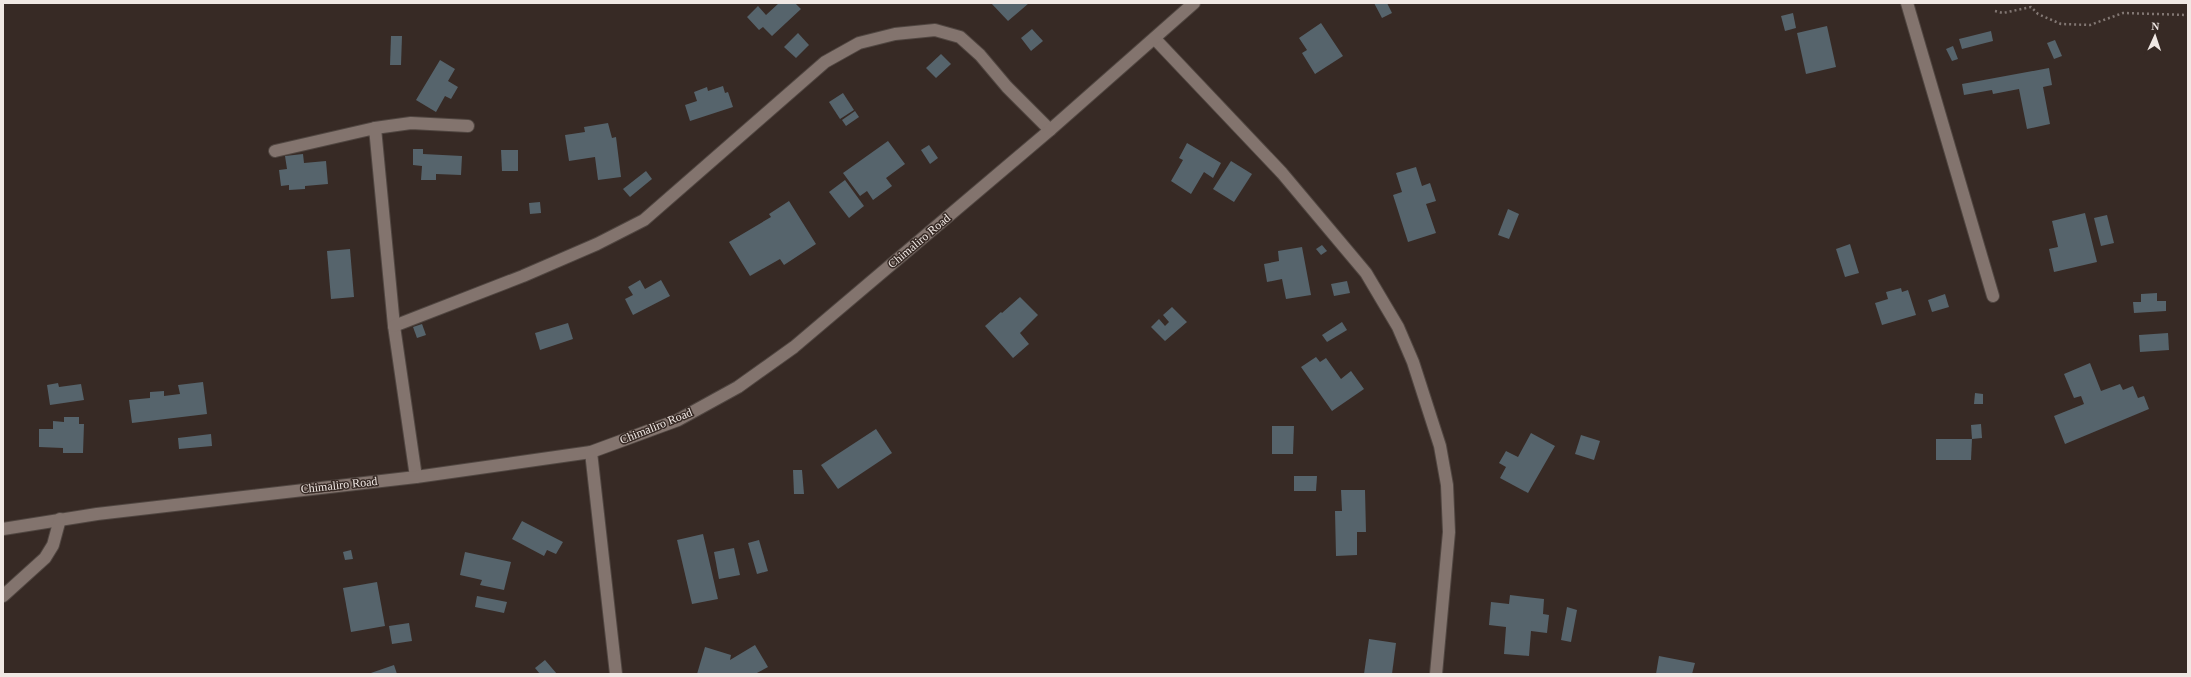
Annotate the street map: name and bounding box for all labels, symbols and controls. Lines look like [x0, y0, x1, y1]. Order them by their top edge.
north arrow [2135, 16, 2175, 56]
text: N [2151, 20, 2160, 32]
street label: Chimaliro Road [885, 211, 953, 271]
street label: Chimaliro Road [618, 405, 694, 447]
street label: Chimaliro Road [300, 474, 378, 496]

